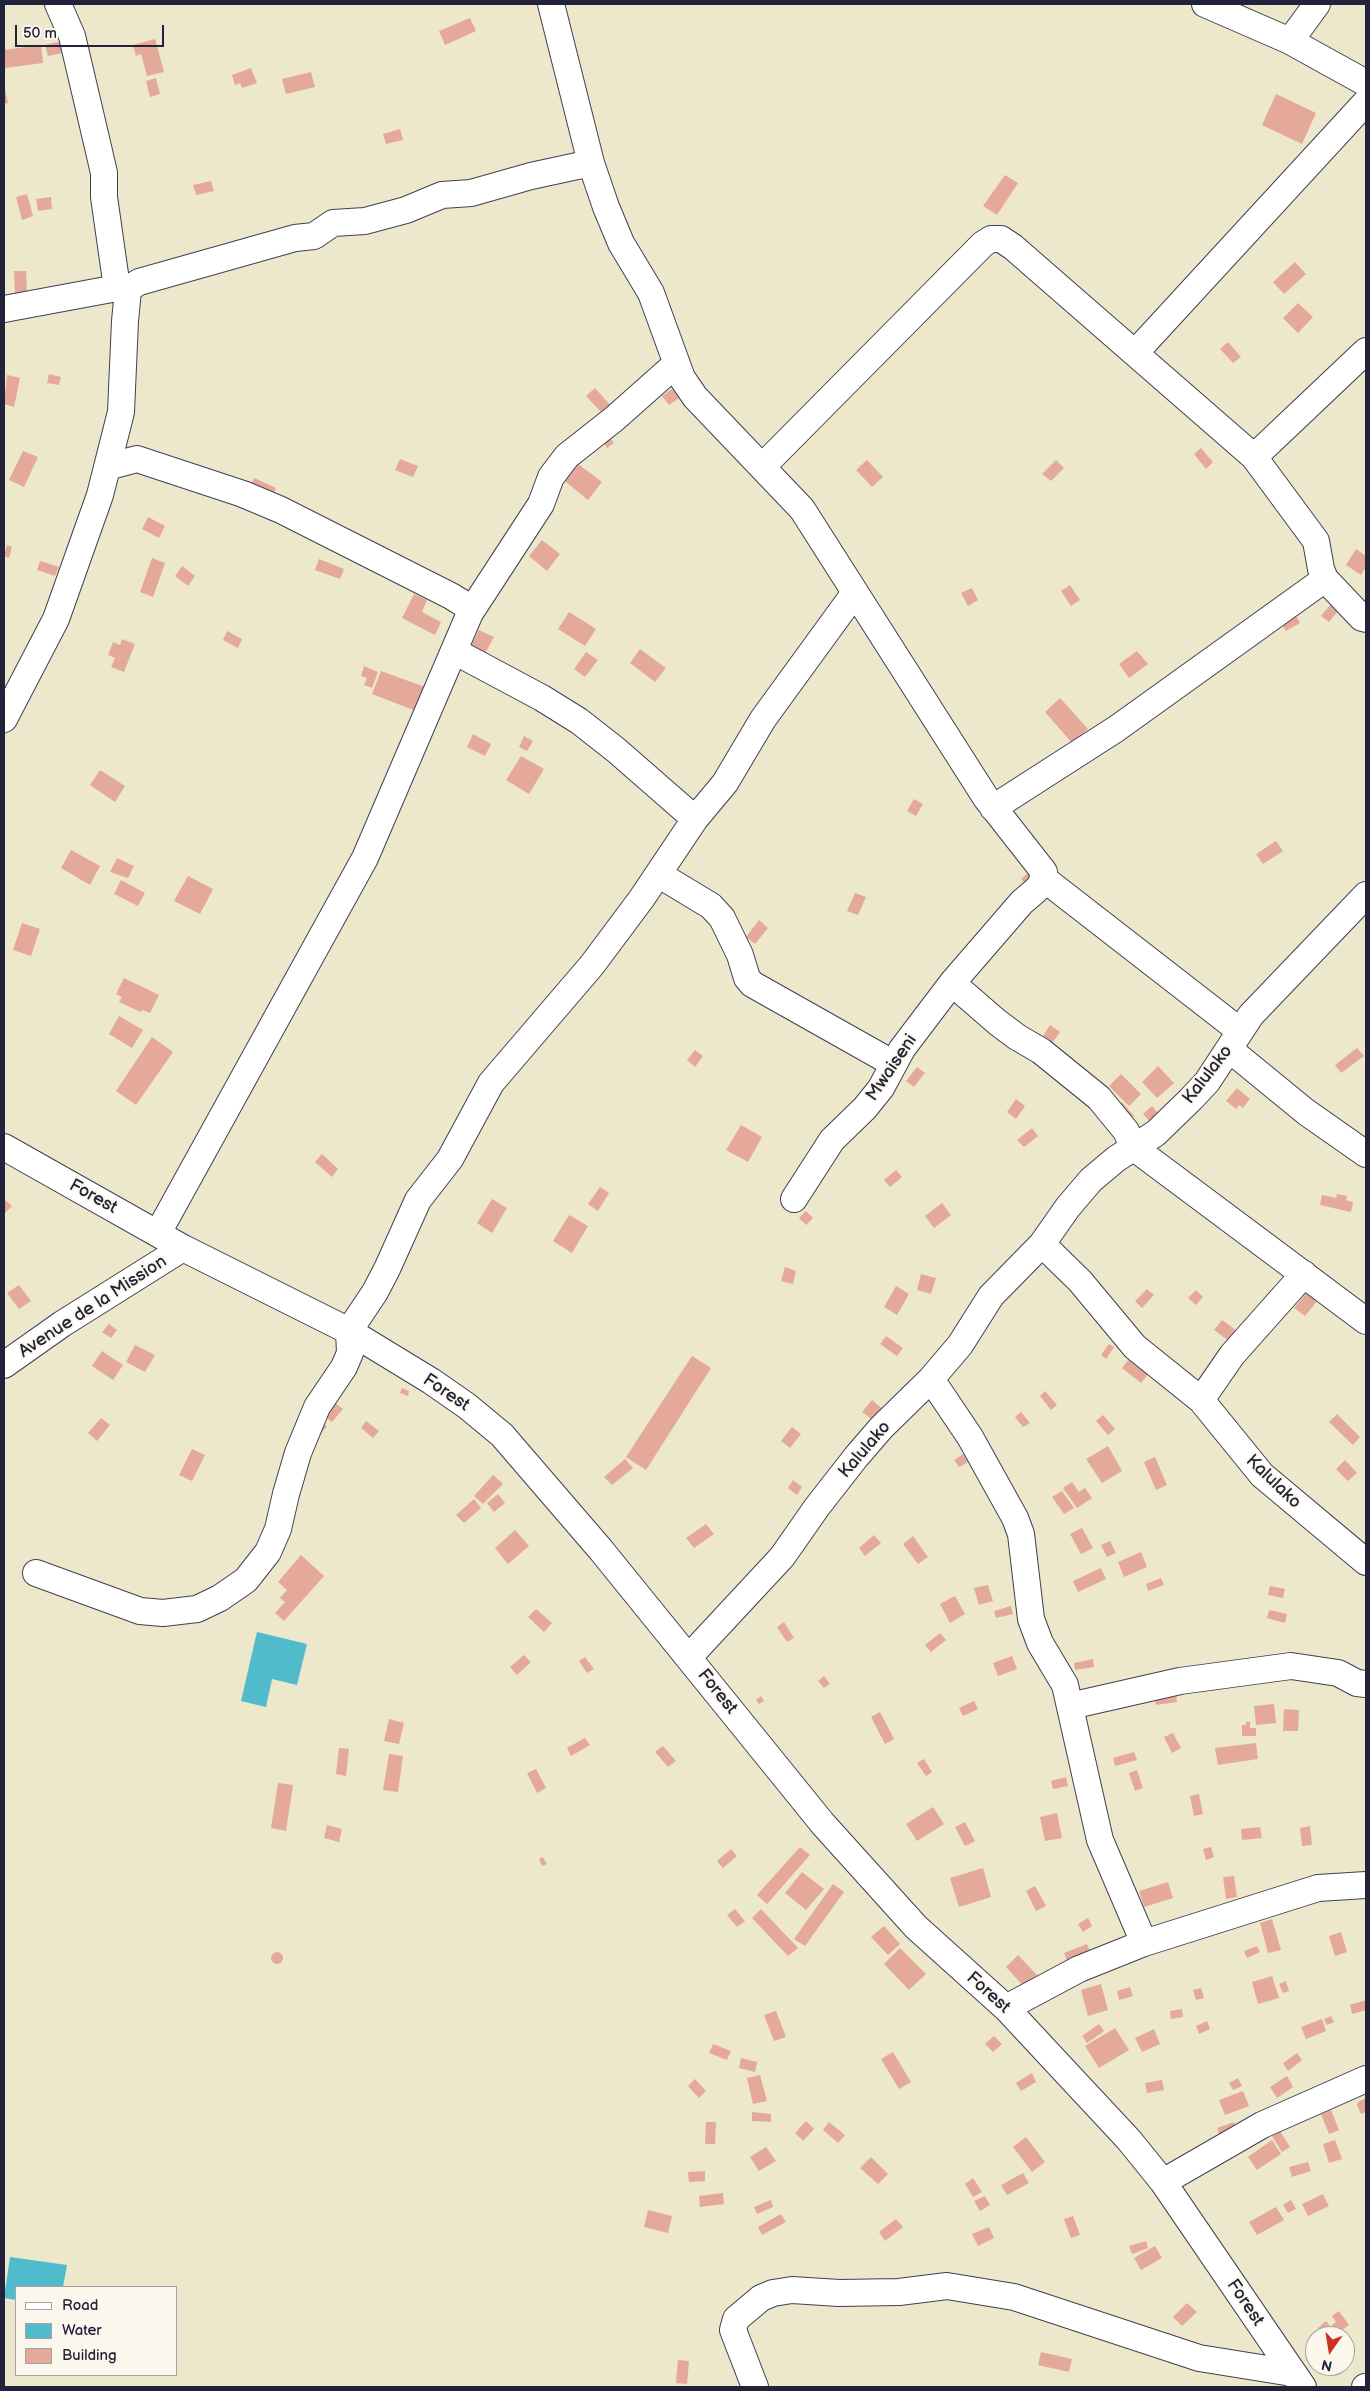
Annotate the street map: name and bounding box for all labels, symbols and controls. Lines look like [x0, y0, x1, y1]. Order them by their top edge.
scale bar [18, 15, 166, 47]
text: 50 m [23, 24, 57, 43]
street label: Mwaiseni [862, 1031, 922, 1105]
street label: Kalulako [1178, 1041, 1238, 1109]
street label: Forest [65, 1175, 121, 1219]
street label: Avenue de la Mission [15, 1251, 171, 1363]
street label: Forest [419, 1370, 473, 1416]
street label: Kalulako [834, 1417, 896, 1483]
street label: Kalulako [1241, 1450, 1305, 1514]
street label: Forest [692, 1665, 742, 1719]
street label: Forest [962, 1968, 1014, 2018]
street label: Forest [1222, 2276, 1268, 2330]
legend [15, 2286, 178, 2376]
text: Road [62, 2296, 98, 2315]
text: Water [62, 2321, 102, 2340]
north arrow [1305, 2326, 1355, 2376]
text: Building [62, 2346, 117, 2365]
text: N [1320, 2356, 1334, 2375]

